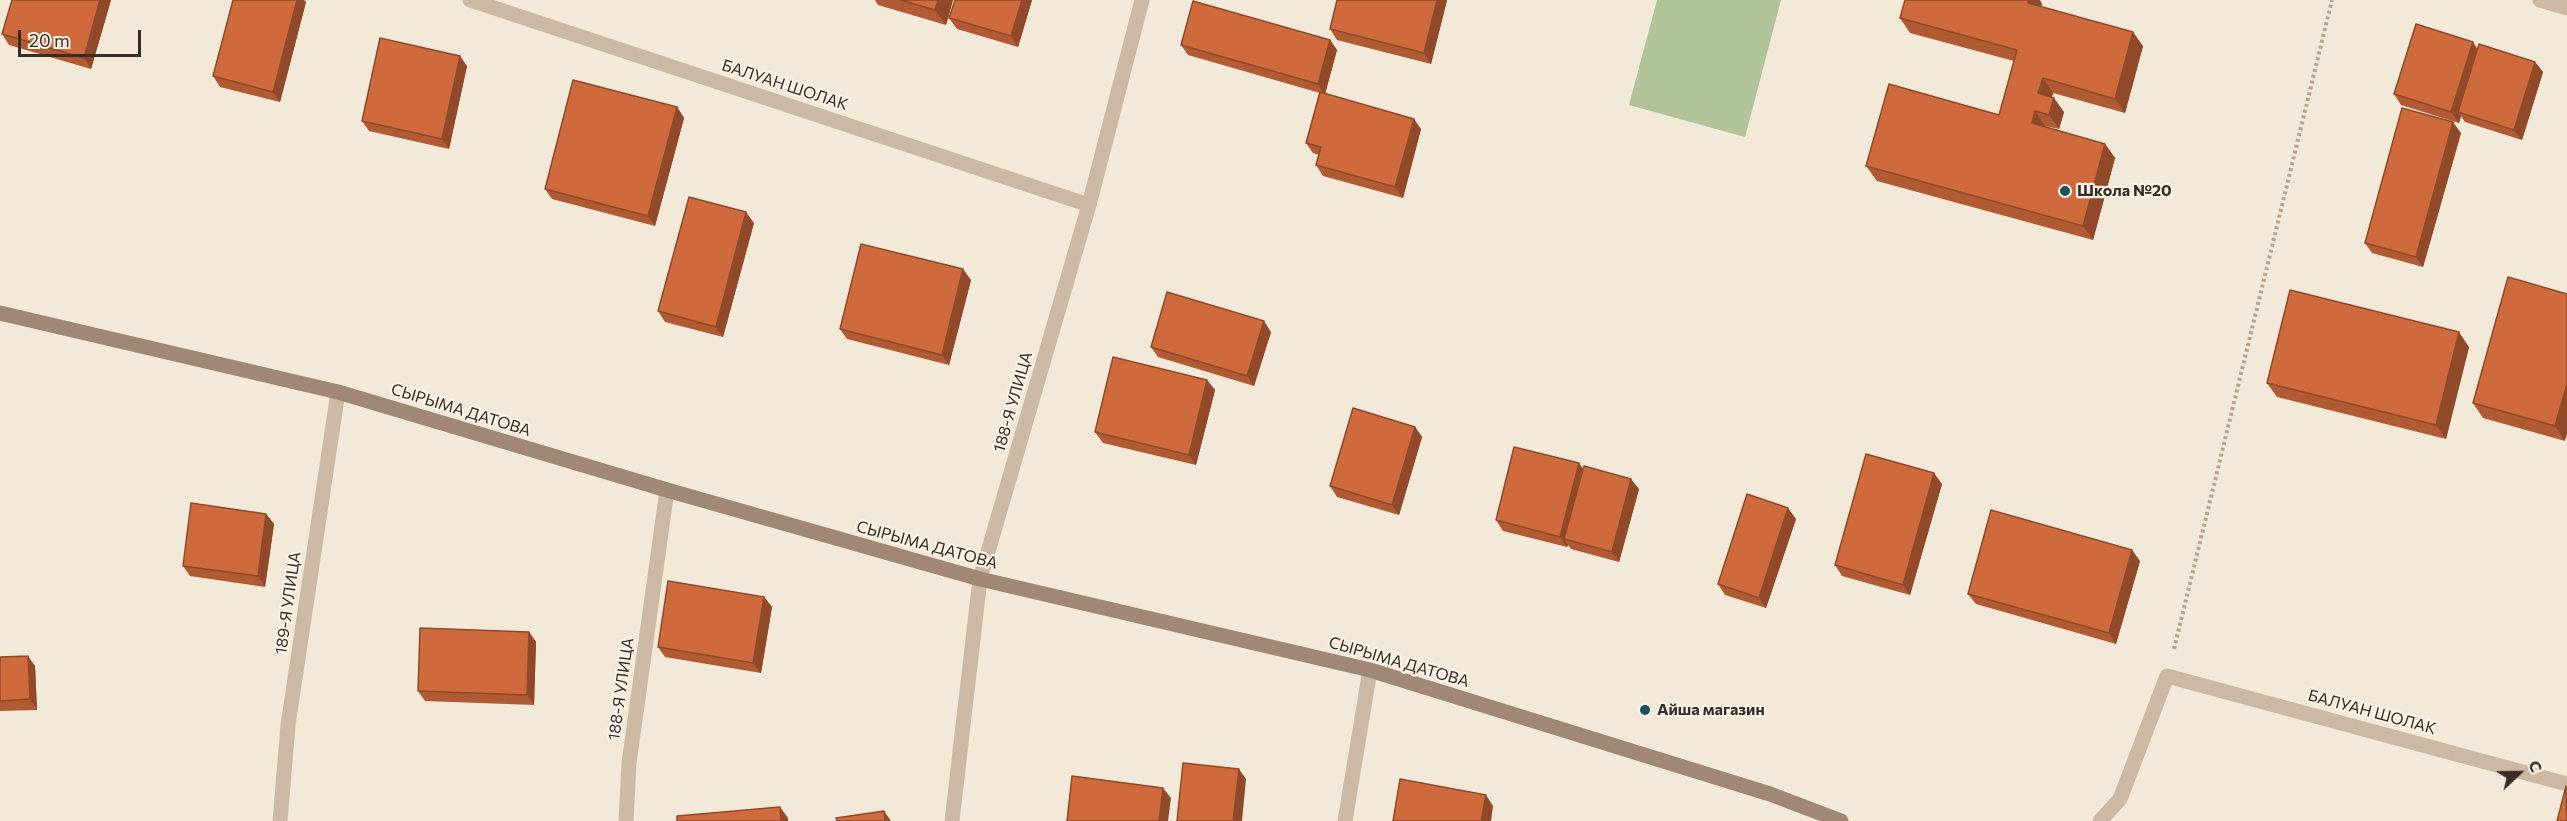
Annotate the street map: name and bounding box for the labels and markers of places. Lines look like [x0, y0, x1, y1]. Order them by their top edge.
place label: Школа №20 [2077, 181, 2172, 201]
marker: Школа №20 [2058, 184, 2072, 198]
place label: Айша магазин [1657, 700, 1765, 720]
marker: Айша магазин [1638, 703, 1652, 717]

